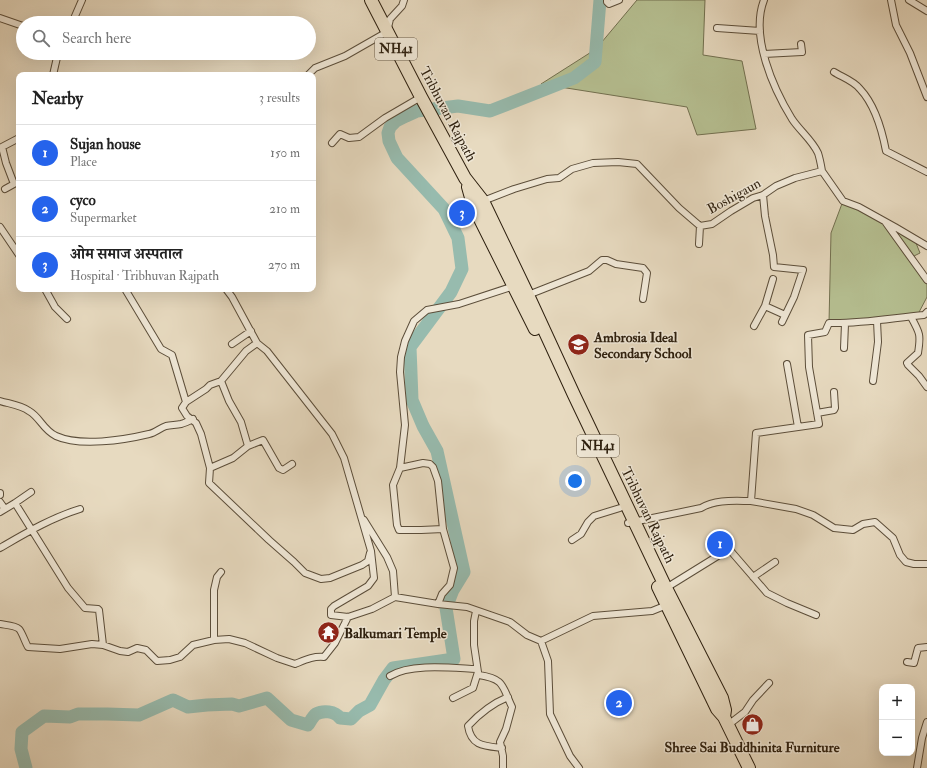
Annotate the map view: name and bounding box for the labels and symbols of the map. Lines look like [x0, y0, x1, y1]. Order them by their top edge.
road number: NH41 [375, 38, 417, 60]
street label: Tribhuvan Rajpath [415, 64, 480, 165]
street label: Boshigaun [704, 174, 764, 218]
pin: 3 [449, 198, 475, 228]
place label: Ambrosia Ideal Secondary School [593, 329, 692, 363]
school or university icon: Ambrosia Ideal Secondary School [566, 332, 592, 358]
road number: NH41 [577, 435, 619, 457]
street label: Tribhuvan Rajpath [617, 464, 679, 567]
your location [565, 471, 585, 491]
pin: 1 [707, 529, 733, 559]
temple icon: Balkumari Temple [316, 620, 342, 646]
place label: Balkumari Temple [344, 625, 447, 643]
pin: 2 [606, 688, 632, 718]
shop icon: Shree Sai Buddhinita Furniture [739, 712, 765, 738]
place label: Shree Sai Buddhinita Furniture [664, 739, 840, 756]

